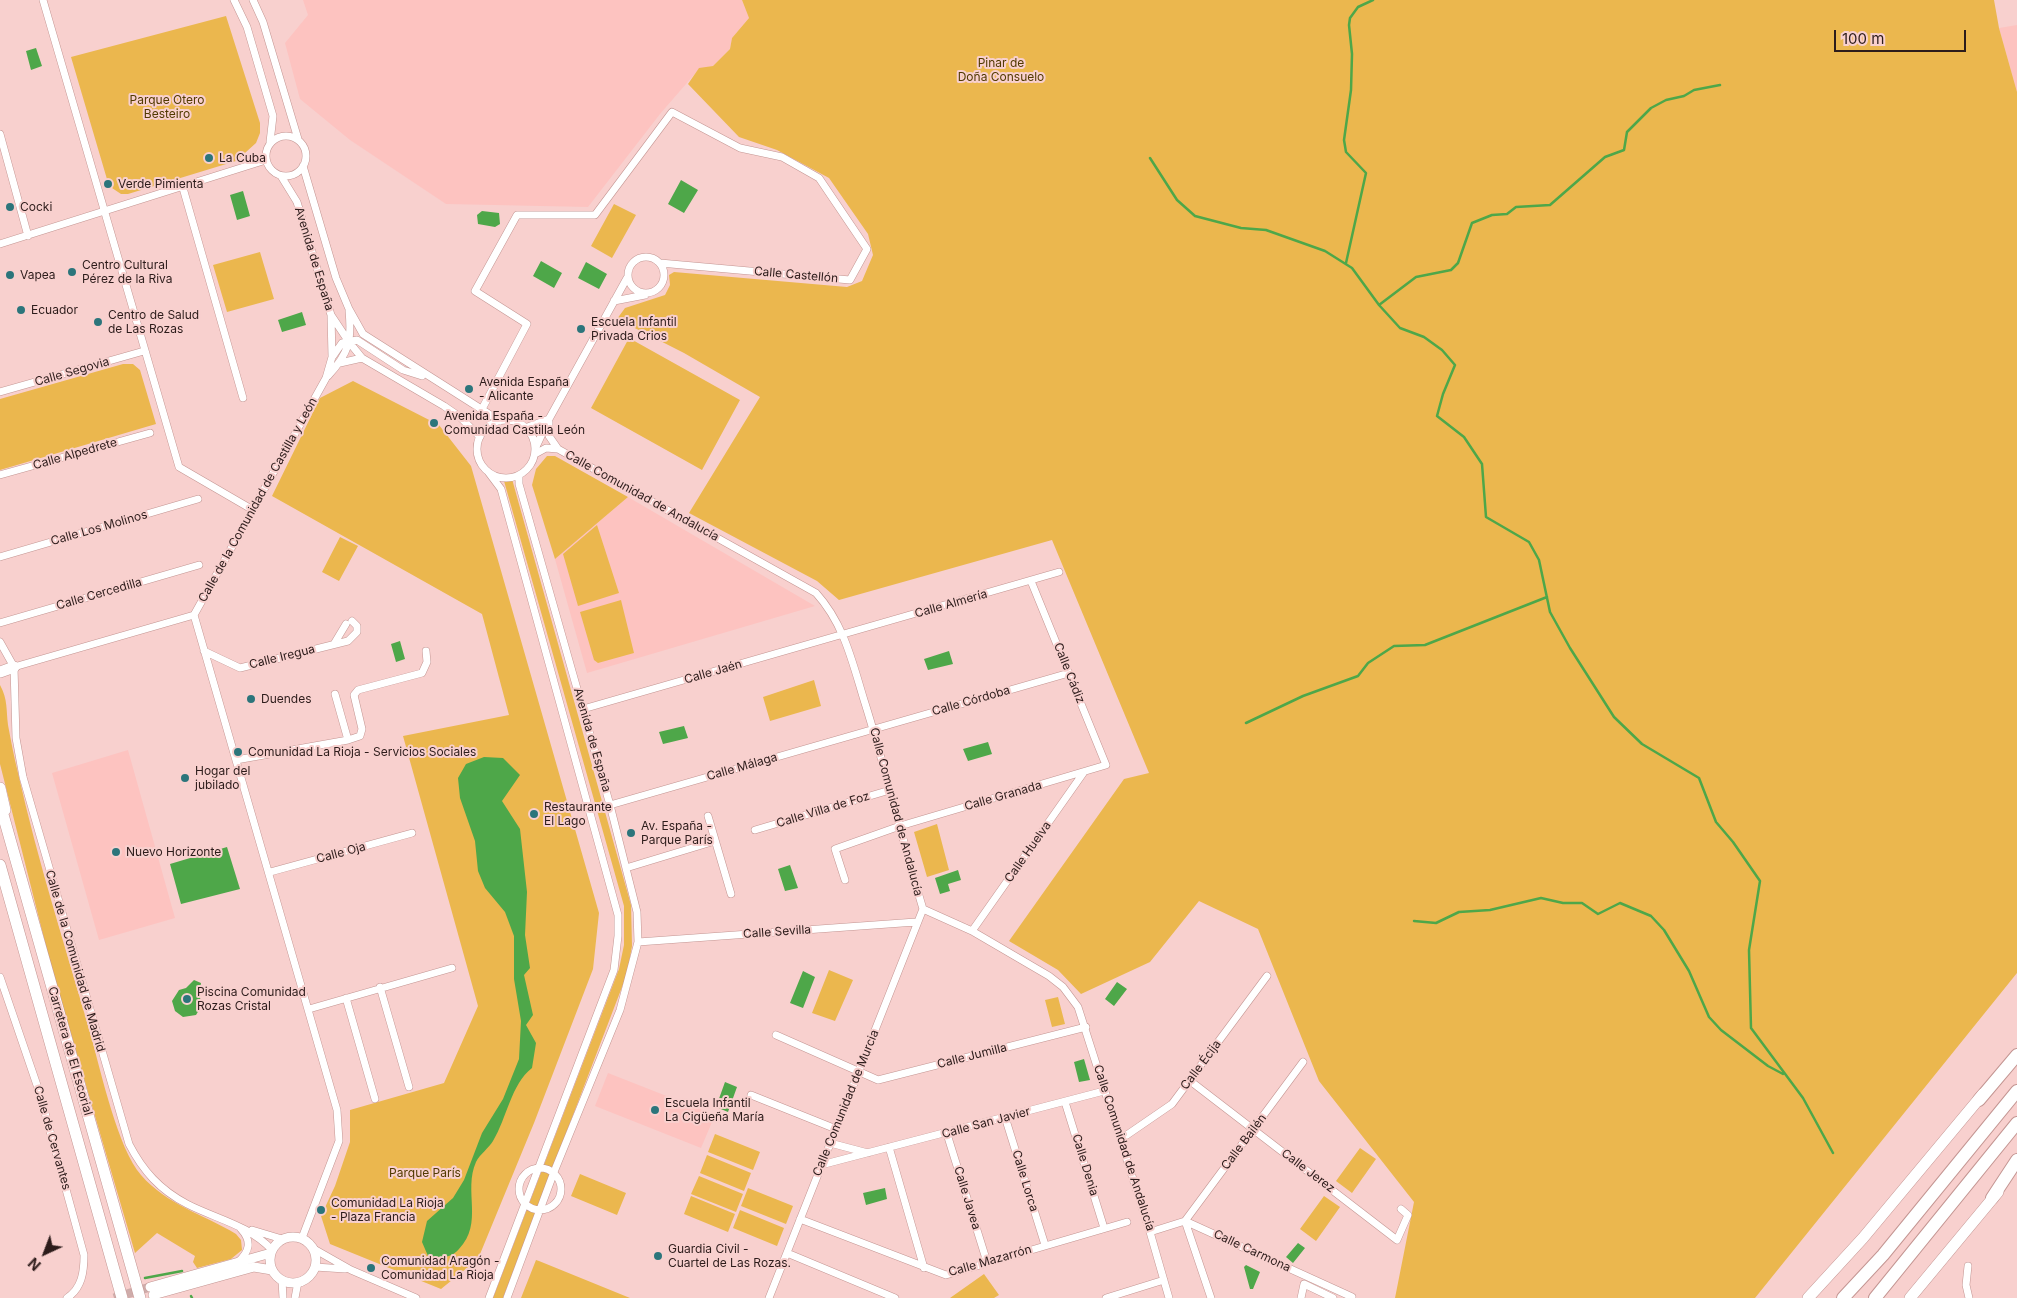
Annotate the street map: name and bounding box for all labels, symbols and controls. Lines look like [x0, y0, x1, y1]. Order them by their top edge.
scale bar [1837, 20, 1970, 52]
text: 100 m [1842, 29, 1884, 48]
park label: Pinar de Doña Consuelo [958, 56, 1044, 84]
park label: Parque Otero Besteiro [129, 93, 205, 121]
place label: La Cuba [219, 151, 266, 165]
marker: La Cuba [203, 152, 215, 164]
place label: Verde Pimienta [118, 177, 204, 191]
marker: Verde Pimienta [102, 178, 114, 190]
place label: Cocki [20, 200, 52, 214]
marker: Cocki [4, 201, 16, 213]
street label: Avenida de España [291, 205, 337, 313]
place label: Centro Cultural Pérez de la Riva [82, 258, 173, 286]
street label: Calle Castellón [753, 264, 839, 286]
marker: Centro Cultural Pérez de la Riva [66, 266, 78, 278]
place label: Vapea [20, 268, 56, 282]
marker: Vapea [4, 269, 16, 281]
place label: Ecuador [31, 303, 78, 317]
marker: Ecuador [15, 304, 27, 316]
place label: Centro de Salud de Las Rozas [108, 308, 199, 336]
place label: Escuela Infantil Privada Crios [591, 315, 677, 343]
marker: Centro de Salud de Las Rozas [92, 316, 104, 328]
marker: Escuela Infantil Privada Crios [575, 323, 587, 335]
street label: Calle Segovia [33, 354, 111, 390]
place label: Avenida España - Alicante [479, 375, 569, 403]
marker: Avenida España - Alicante [463, 383, 475, 395]
street label: Calle de la Comunidad de Castilla y León [196, 395, 320, 605]
place label: Avenida España - Comunidad Castilla León [444, 409, 585, 437]
marker: Avenida España - Comunidad Castilla León [428, 417, 440, 429]
street label: Calle Alpedrete [31, 435, 119, 473]
street label: Calle Comunidad de Andalucía [563, 448, 721, 544]
street label: Calle Los Molinos [49, 507, 149, 549]
street label: Calle Cercedilla [55, 575, 143, 613]
street label: Calle Almería [913, 587, 989, 621]
street label: Calle Cádiz [1050, 641, 1088, 705]
street label: Calle Iregua [248, 642, 316, 672]
street label: Calle Jaén [682, 657, 744, 687]
street label: Calle Córdoba [930, 683, 1012, 719]
street label: Avenida de España [570, 686, 614, 794]
place label: Duendes [261, 692, 312, 706]
marker: Duendes [245, 693, 257, 705]
street label: Calle Comunidad de Andalucía [867, 726, 925, 898]
place label: Comunidad La Rioja - Servicios Sociales [248, 745, 476, 759]
marker: Comunidad La Rioja - Servicios Sociales [232, 746, 244, 758]
street label: Calle Málaga [705, 750, 779, 784]
place label: Hogar del jubilado [195, 764, 250, 792]
marker: Hogar del jubilado [179, 772, 191, 784]
street label: Calle Granada [963, 778, 1043, 814]
street label: Calle Villa de Foz [775, 789, 871, 831]
place label: Restaurante El Lago [544, 800, 612, 828]
marker: Restaurante El Lago [528, 808, 540, 820]
place label: Av. España - Parque París [641, 819, 713, 847]
street label: Calle Huelva [1002, 819, 1054, 885]
marker: Av. España - Parque París [625, 827, 637, 839]
street label: Calle Oja [315, 840, 367, 866]
place label: Nuevo Horizonte [126, 845, 221, 859]
marker: Nuevo Horizonte [110, 846, 122, 858]
street label: Calle de la Comunidad de Madrid [42, 868, 108, 1054]
street label: Calle Sevilla [742, 922, 812, 942]
street label: Carretera de El Escorial [45, 985, 95, 1117]
place label: Piscina Comunidad Rozas Cristal [197, 985, 306, 1013]
marker: Piscina Comunidad Rozas Cristal [181, 993, 193, 1005]
street label: Calle Comunidad de Murcia [810, 1028, 882, 1178]
street label: Calle Écija [1178, 1037, 1224, 1093]
street label: Calle Jumilla [936, 1040, 1008, 1072]
street label: Calle Comunidad de Andalucía [1090, 1063, 1158, 1233]
street label: Calle de Cervantes [30, 1084, 74, 1192]
place label: Escuela Infantil La Cigüeña María [665, 1096, 764, 1124]
marker: Escuela Infantil La Cigüeña María [649, 1104, 661, 1116]
street label: Calle San Javier [940, 1104, 1032, 1142]
street label: Calle Bailén [1218, 1111, 1270, 1173]
street label: Calle Denia [1069, 1132, 1101, 1198]
street label: Calle Jerez [1278, 1146, 1338, 1196]
street label: Calle Lorca [1009, 1148, 1041, 1214]
street label: Calle Javea [951, 1165, 983, 1231]
park label: Parque París [389, 1166, 461, 1180]
place label: Comunidad La Rioja - Plaza Francia [331, 1196, 444, 1224]
marker: Comunidad La Rioja - Plaza Francia [315, 1204, 327, 1216]
street label: Calle Carmona [1211, 1227, 1293, 1275]
north arrow [20, 1228, 70, 1278]
place label: Guardia Civil - Cuartel de Las Rozas. [668, 1242, 791, 1270]
street label: Calle Mazarrón [947, 1242, 1033, 1280]
marker: Guardia Civil - Cuartel de Las Rozas. [652, 1250, 664, 1262]
text: N [25, 1254, 44, 1274]
place label: Comunidad Aragón - Comunidad La Rioja [381, 1254, 499, 1282]
marker: Comunidad Aragón - Comunidad La Rioja [365, 1262, 377, 1274]

